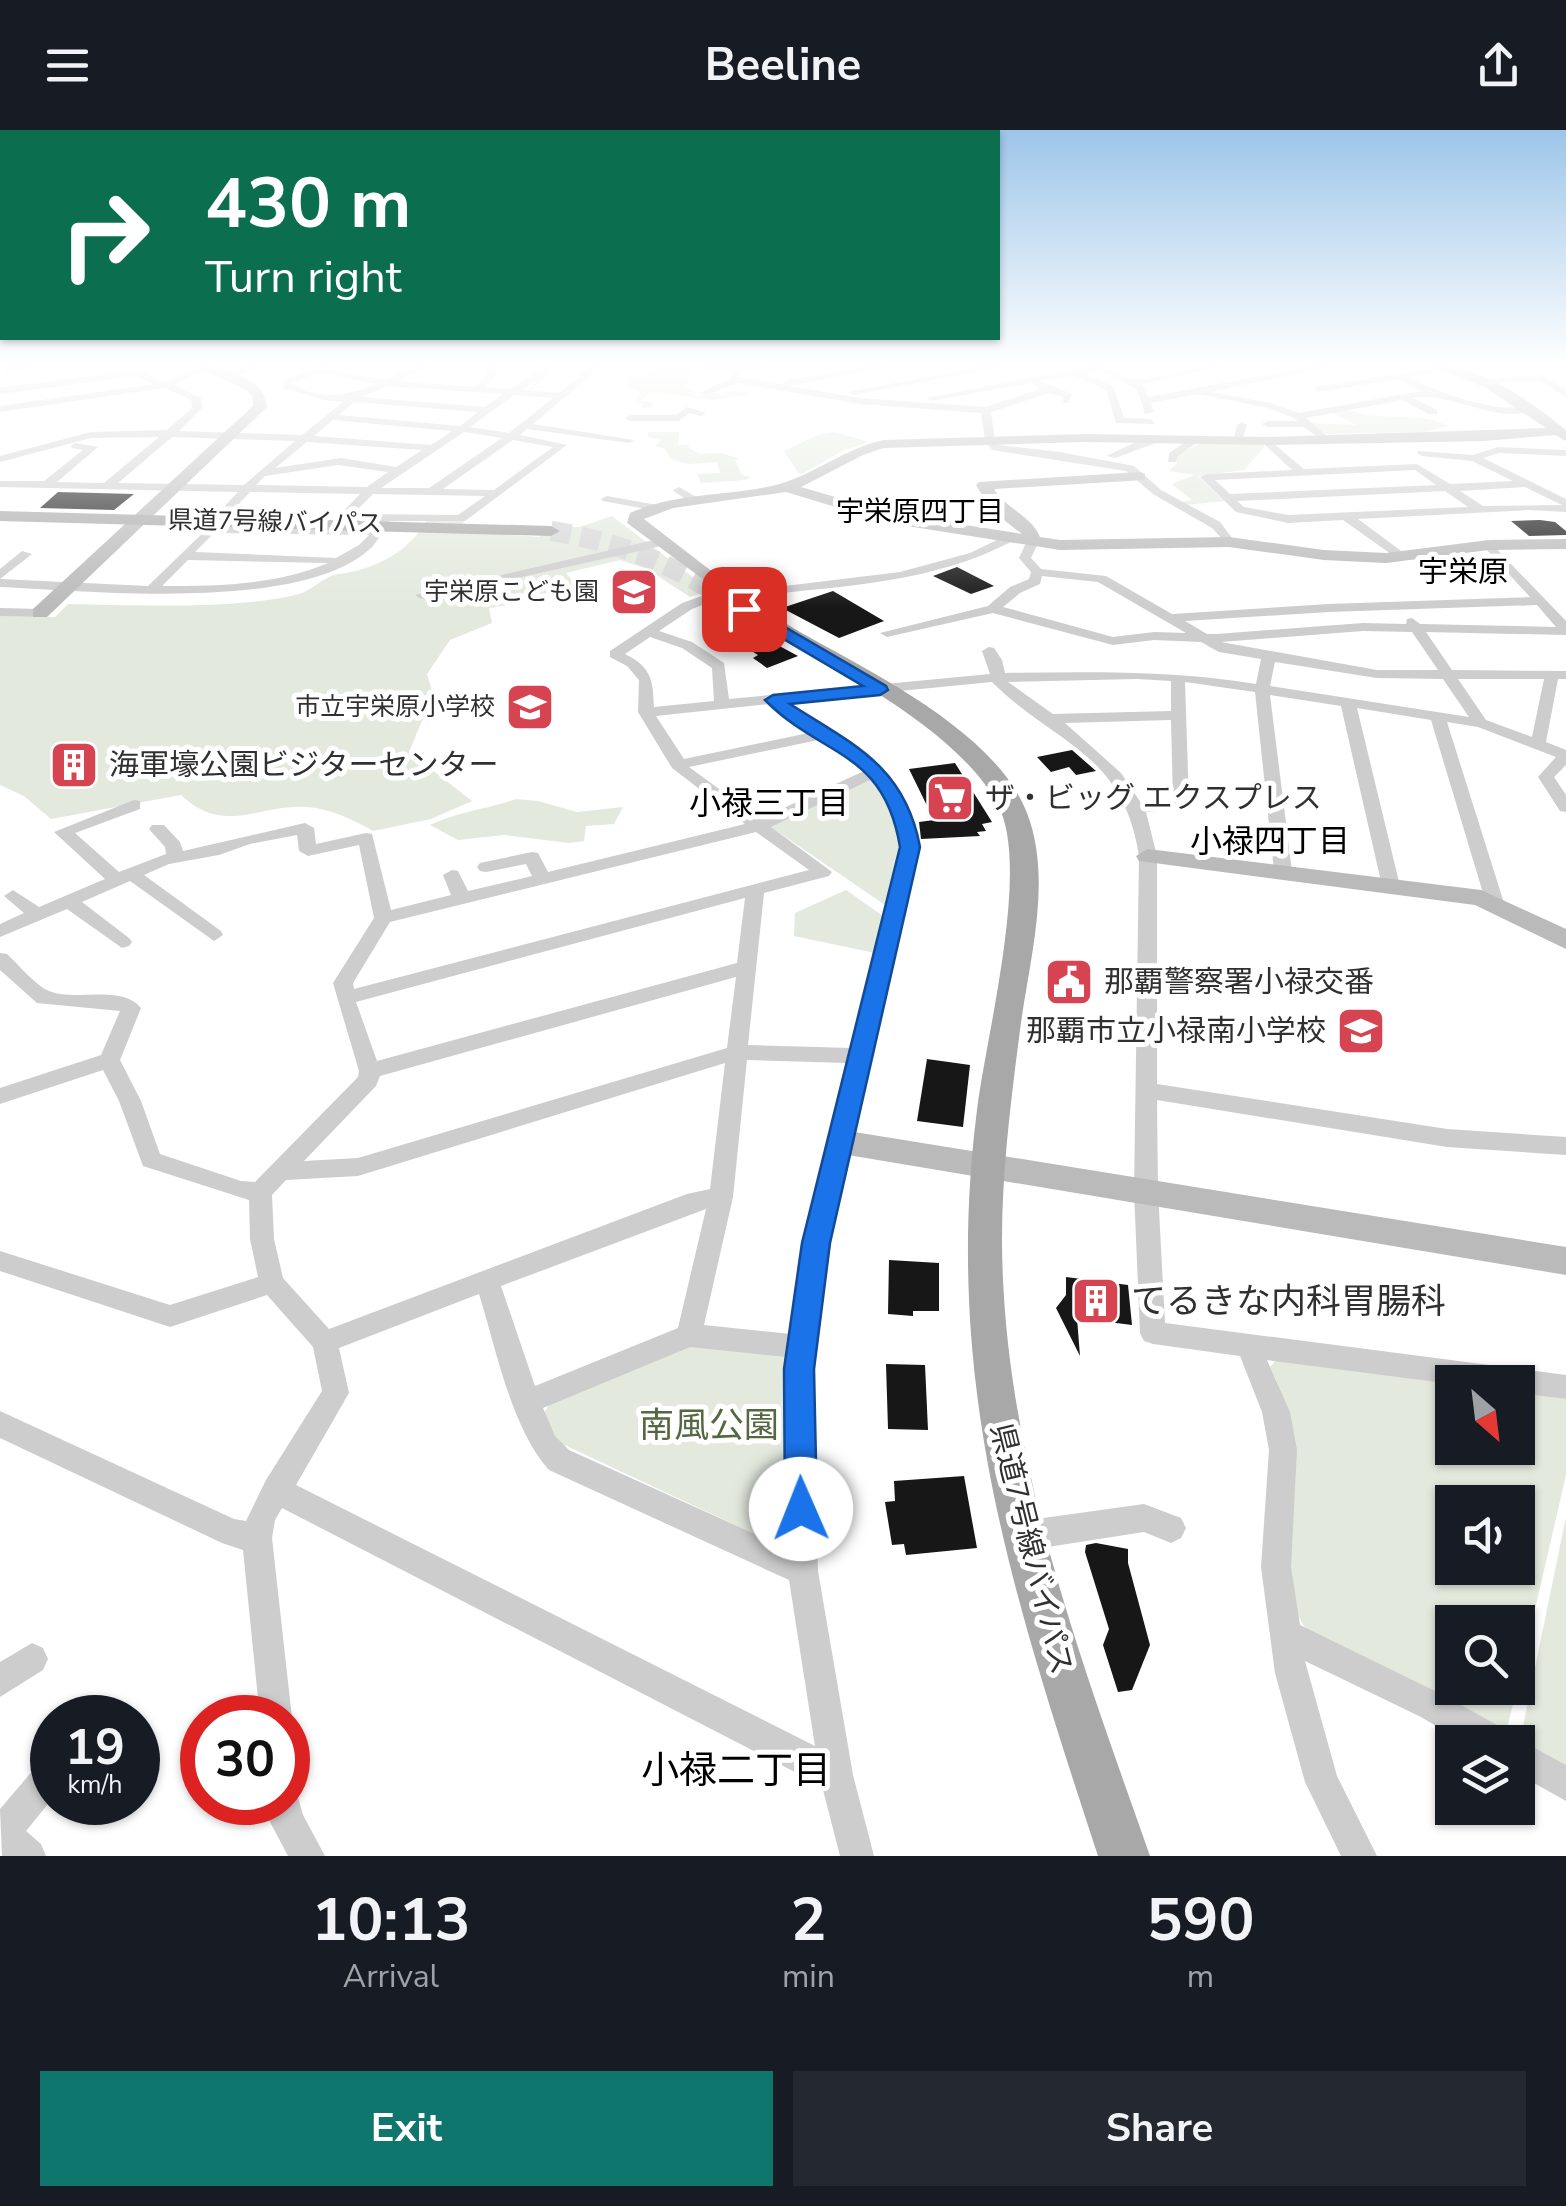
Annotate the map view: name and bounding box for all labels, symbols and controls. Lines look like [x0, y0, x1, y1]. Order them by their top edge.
text: Beeline [705, 35, 861, 96]
icon: menu [40, 38, 95, 93]
icon: share [1471, 38, 1526, 93]
text: 430 m [205, 156, 411, 252]
icon: right [40, 170, 170, 300]
text: Turn right [205, 247, 402, 308]
district label: 宇栄原四丁目 [836, 493, 1004, 531]
street label: 県道7号線バイパス [167, 503, 383, 541]
district label: 宇栄原 [1418, 552, 1508, 593]
school or university icon: 宇栄原こども園 [608, 566, 660, 618]
pin [702, 567, 787, 652]
place label: 宇栄原こども園 [424, 575, 599, 609]
icon: arrive [717, 582, 772, 637]
school or university icon: 市立宇栄原小学校 [504, 681, 556, 733]
place label: 市立宇栄原小学校 [295, 690, 495, 724]
building icon: 海軍壕公園ビジターセンター [48, 739, 100, 791]
place label: 海軍壕公園ビジターセンター [109, 745, 498, 786]
supermarket icon: ザ・ビッグ エクスプレス [924, 772, 976, 824]
place label: ザ・ビッグ エクスプレス [985, 778, 1322, 819]
district label: 小禄三丁目 [689, 782, 849, 825]
district label: 小禄四丁目 [1190, 820, 1350, 863]
public building icon: 那覇警察署小禄交番 [1043, 956, 1095, 1008]
place label: 那覇警察署小禄交番 [1104, 962, 1374, 1003]
school or university icon: 那覇市立小禄南小学校 [1335, 1005, 1387, 1057]
place label: 那覇市立小禄南小学校 [1026, 1011, 1326, 1052]
building icon: てるきな内科胃腸科 [1070, 1275, 1122, 1327]
place label: てるきな内科胃腸科 [1131, 1278, 1446, 1325]
north arrow [1435, 1365, 1535, 1465]
map controls [1435, 1365, 1535, 1825]
park label: 南風公園 [639, 1402, 779, 1449]
street label: 県道7号線バイパス [980, 1419, 1082, 1679]
position arrow [749, 1457, 853, 1561]
button: sound [1435, 1485, 1535, 1585]
button: search [1435, 1605, 1535, 1705]
speed limit sign: 30 [180, 1695, 310, 1825]
text: 19 [65, 1713, 125, 1782]
button: layers [1435, 1725, 1535, 1825]
district label: 小禄二丁目 [641, 1745, 831, 1796]
text: km/h [67, 1768, 123, 1802]
text: 10:13 [312, 1879, 470, 1961]
text: 2 [790, 1879, 826, 1961]
text: 590 [1146, 1879, 1254, 1961]
text: Arrival [343, 1955, 439, 1998]
text: min [782, 1955, 835, 1998]
text: m [1187, 1955, 1214, 1998]
button: Exit [40, 2071, 773, 2186]
button: Share [793, 2071, 1526, 2186]

